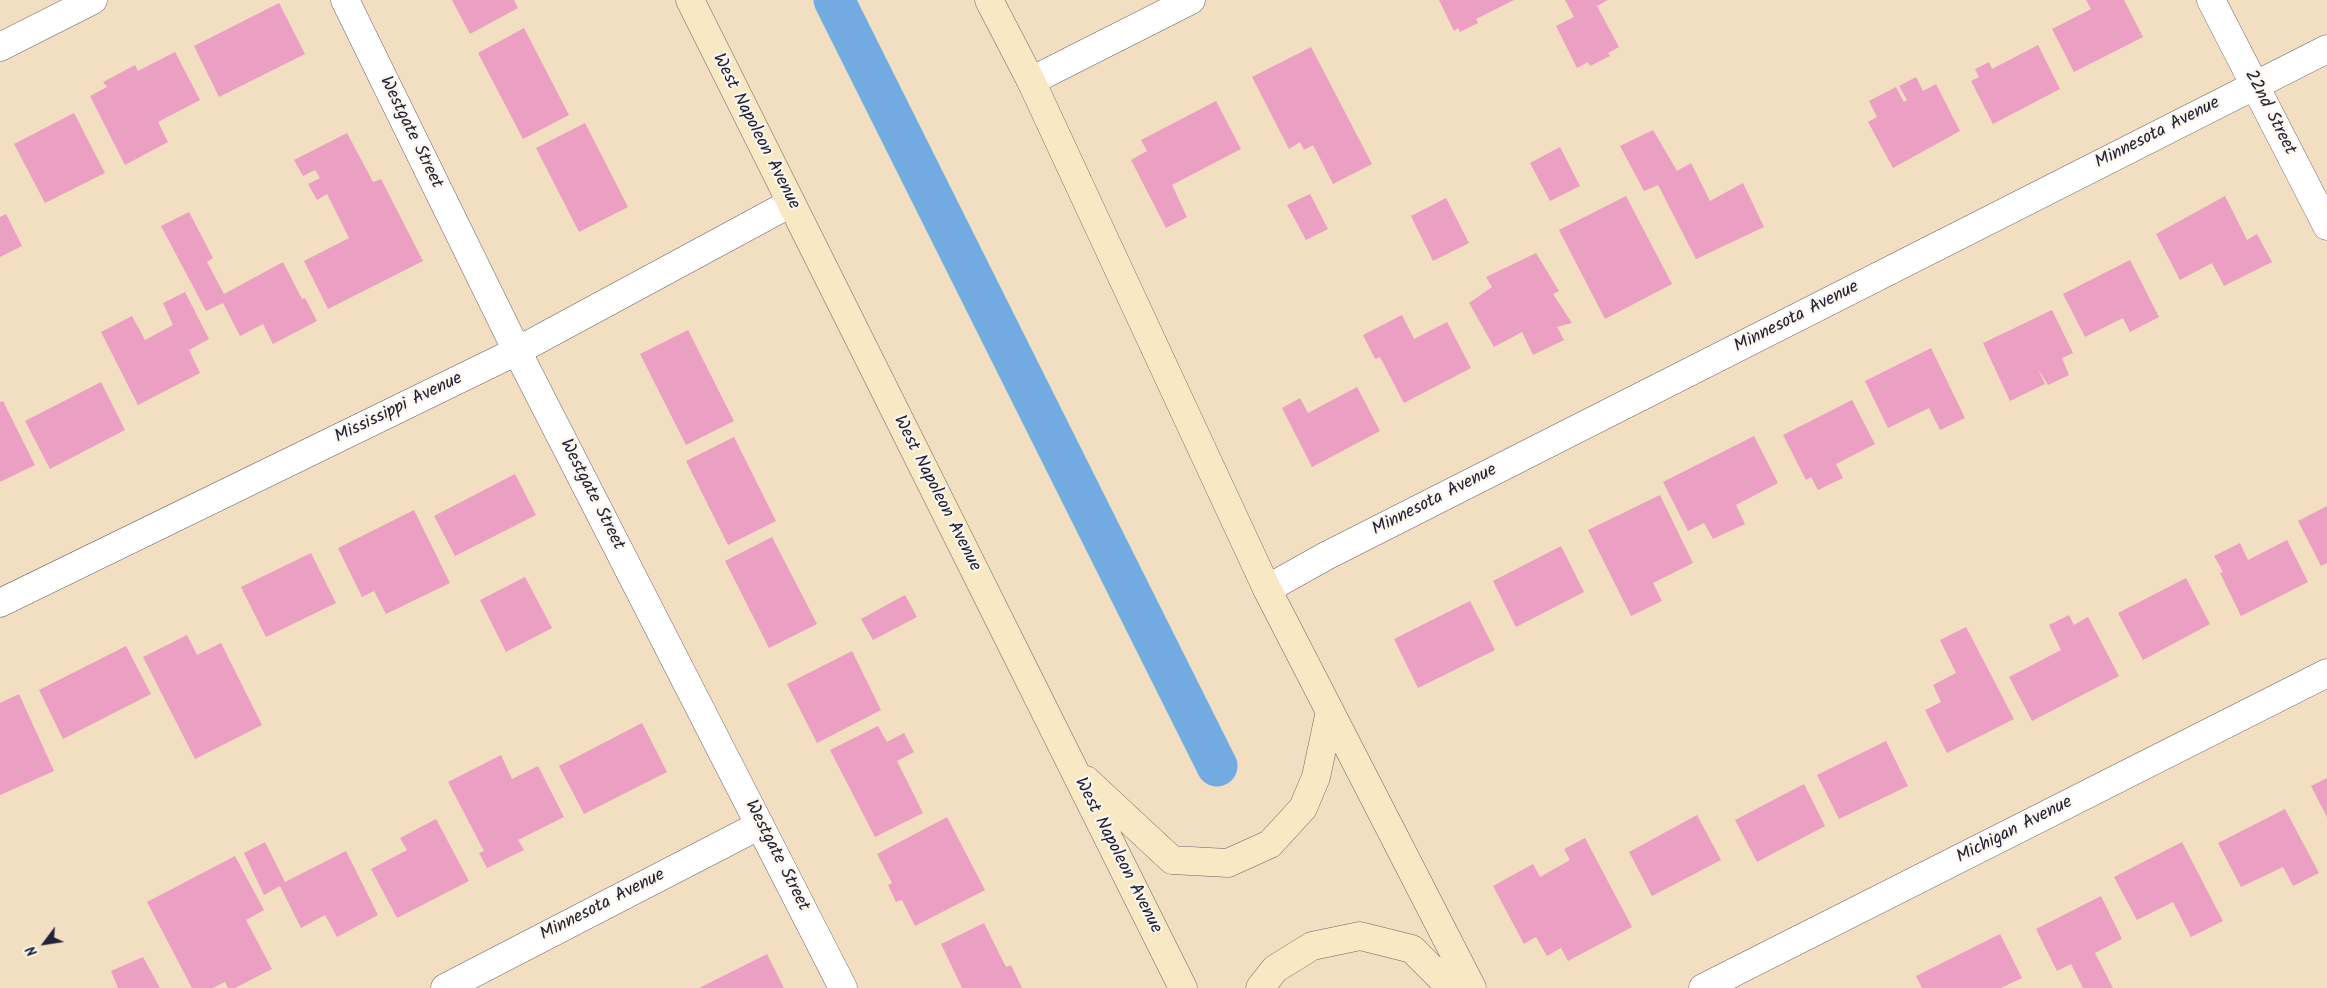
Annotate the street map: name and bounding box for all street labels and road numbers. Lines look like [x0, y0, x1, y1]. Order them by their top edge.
street label: West Napoleon Avenue [706, 51, 804, 213]
street label: 22nd Street [2238, 67, 2300, 159]
street label: Westgate Street [374, 74, 446, 192]
street label: Minnesota Avenue [2092, 93, 2224, 175]
street label: Minnesota Avenue [1731, 277, 1863, 359]
street label: Mississippi Avenue [332, 369, 466, 449]
street label: West Napoleon Avenue [887, 413, 985, 575]
street label: Westgate Street [554, 436, 628, 554]
street label: Minnesota Avenue [1369, 460, 1501, 542]
street label: West Napoleon Avenue [1068, 775, 1166, 937]
street label: Michigan Avenue [1953, 792, 2077, 870]
street label: Westgate Street [739, 797, 813, 915]
street label: Minnesota Avenue [537, 865, 669, 947]

